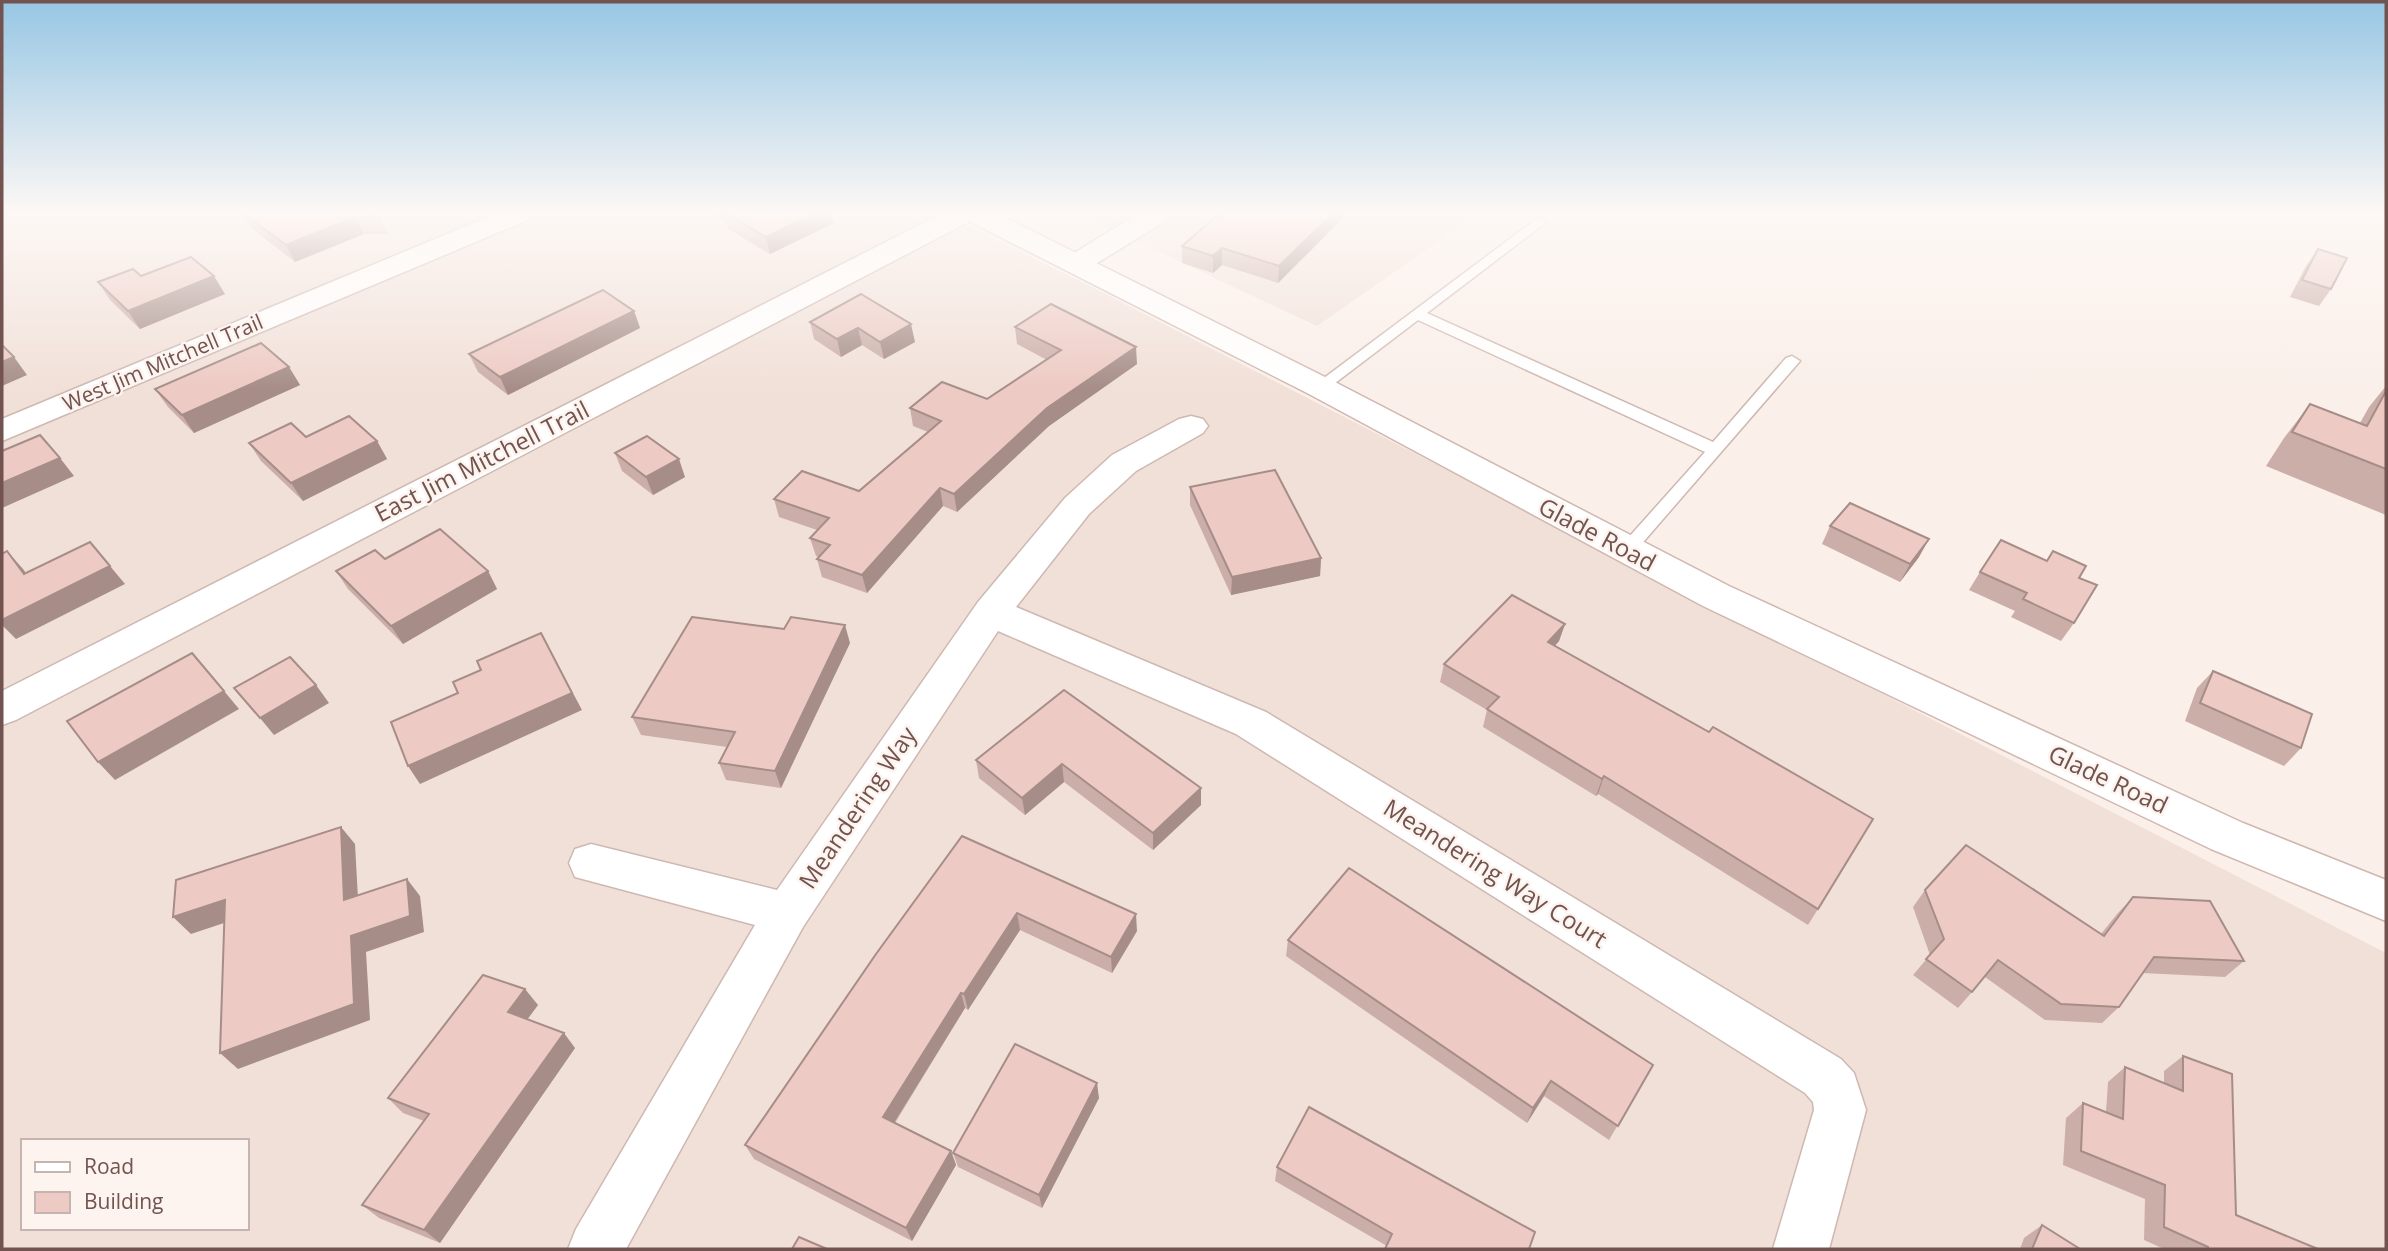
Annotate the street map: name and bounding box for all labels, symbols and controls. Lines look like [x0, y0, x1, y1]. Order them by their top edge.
street label: West Jim Mitchell Trail [58, 307, 267, 417]
street label: East Jim Mitchell Trail [368, 392, 594, 529]
street label: Glade Road [1533, 489, 1662, 578]
street label: Meandering Way [790, 719, 924, 895]
street label: Glade Road [2043, 737, 2174, 821]
street label: Meandering Way Court [1378, 790, 1614, 955]
legend [21, 1139, 248, 1230]
text: Road [84, 1152, 134, 1180]
text: Building [84, 1187, 163, 1215]

